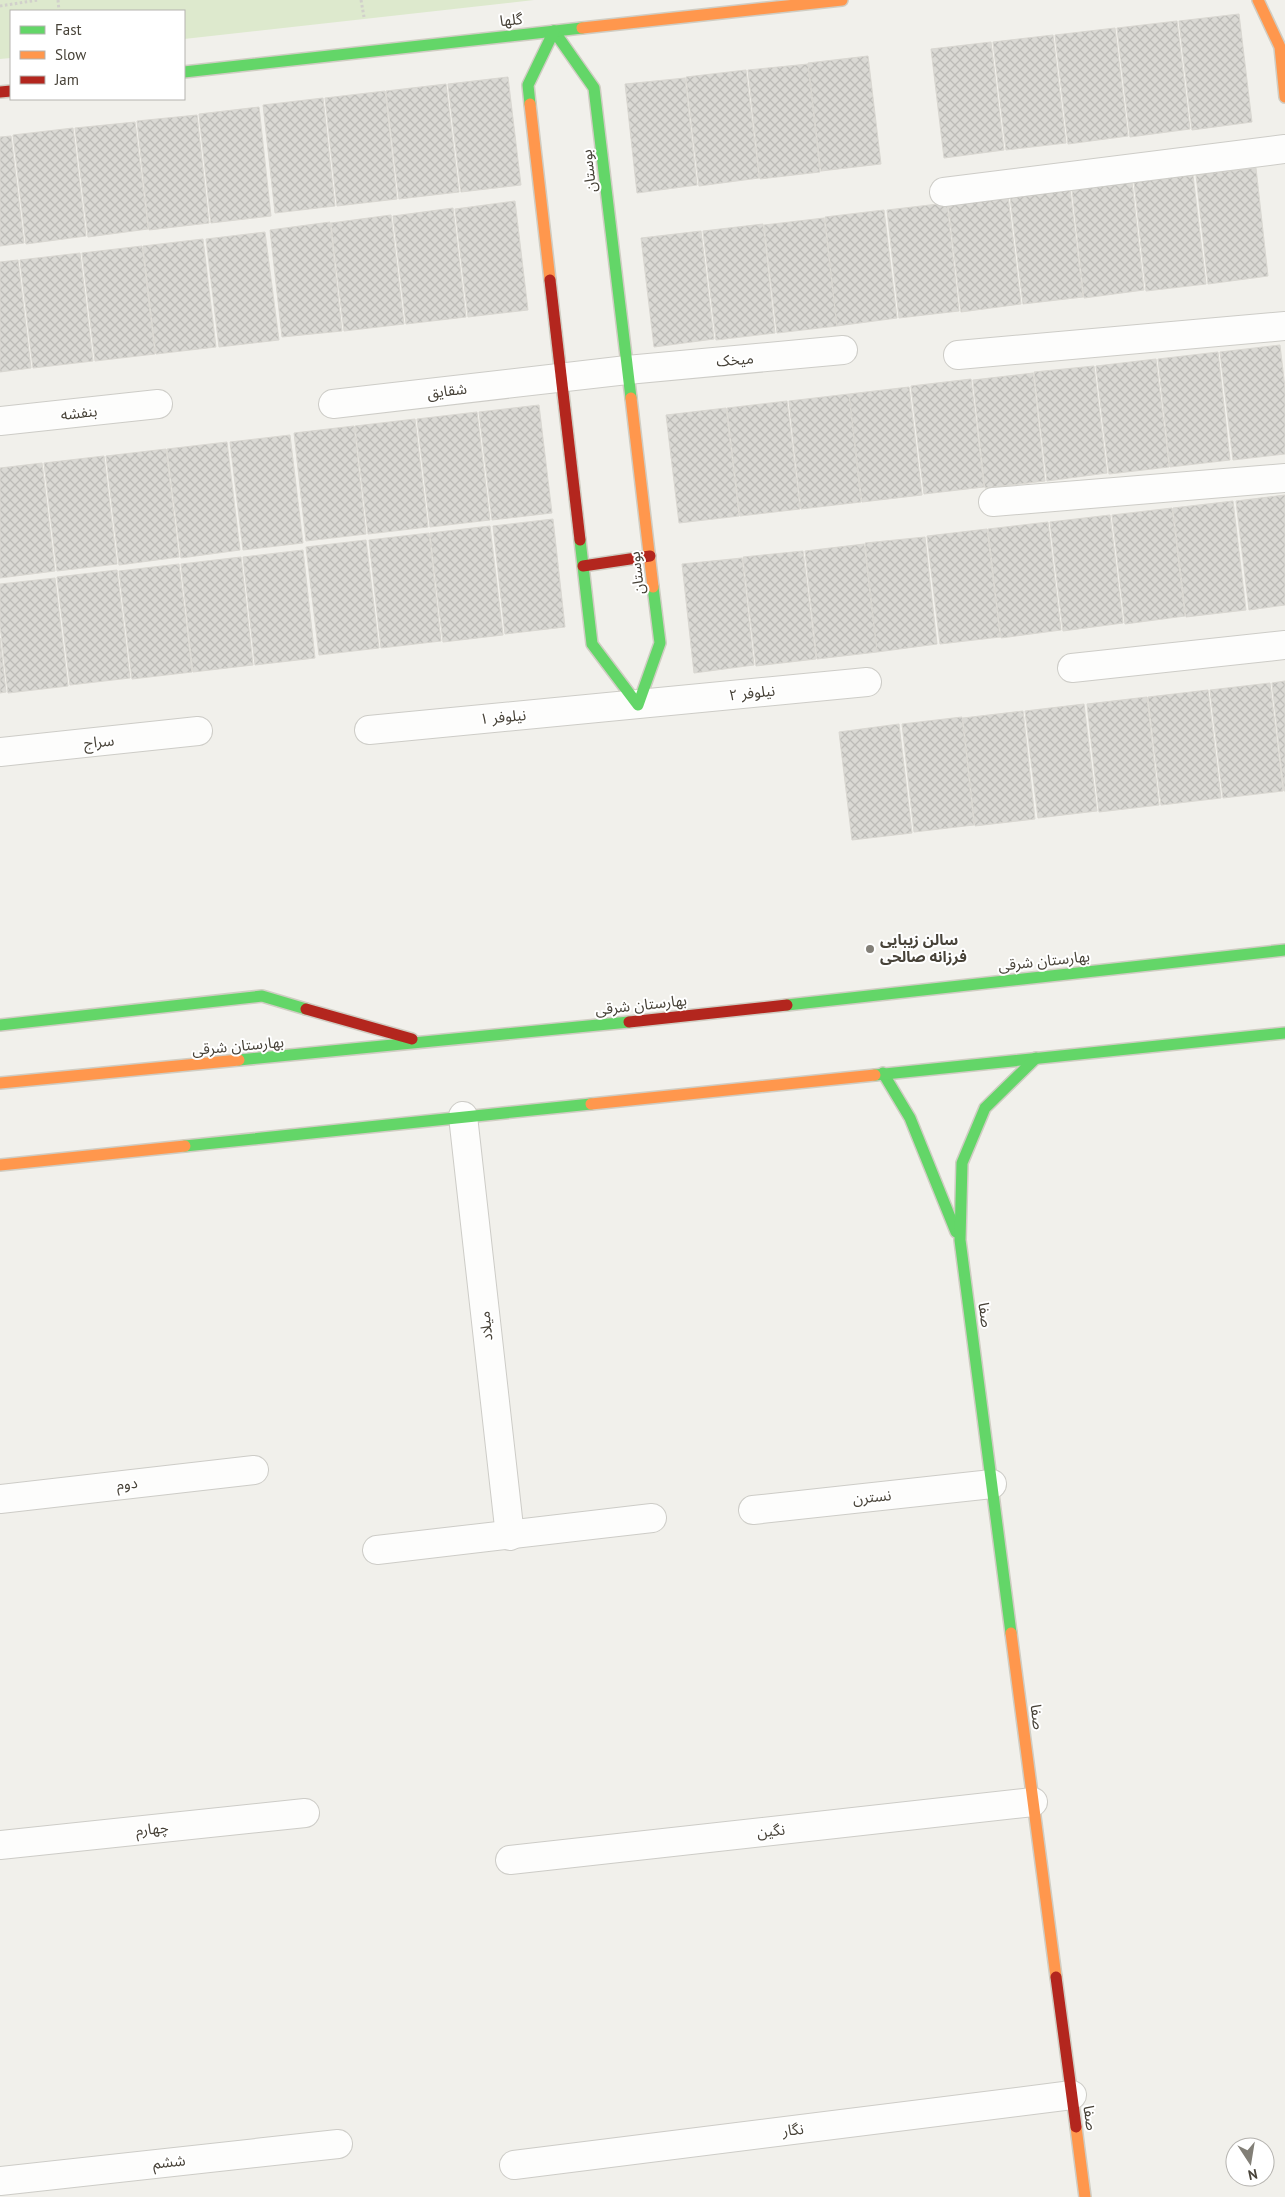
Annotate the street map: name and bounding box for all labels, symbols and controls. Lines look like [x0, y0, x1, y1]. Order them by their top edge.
street label: گلها [499, 9, 524, 30]
legend [10, 10, 185, 100]
text: Fast [55, 20, 82, 39]
text: Slow [55, 45, 86, 64]
text: Jam [54, 70, 79, 89]
street label: بوستان [576, 149, 601, 194]
street label: میخک [715, 348, 755, 371]
street label: شقایق [426, 379, 468, 403]
street label: بنفشه [60, 401, 98, 424]
street label: بوستان [624, 551, 649, 596]
street label: نیلوفر ۲ [728, 681, 776, 704]
street label: نیلوفر ۱ [479, 705, 527, 728]
street label: سراج [83, 730, 116, 756]
place label: سالن زیبایی فرزانه صالحی [880, 930, 967, 966]
marker: سالن زیبایی فرزانه صالحی [864, 943, 876, 955]
street label: بهارستان شرقی [997, 946, 1091, 975]
street label: بهارستان شرقی [594, 990, 688, 1019]
street label: بهارستان شرقی [191, 1032, 285, 1059]
street label: صفا [974, 1301, 997, 1329]
street label: میلاد [475, 1310, 496, 1342]
street label: دوم [115, 1473, 139, 1496]
street label: نسترن [852, 1485, 892, 1508]
street label: صفا [1027, 1703, 1048, 1731]
street label: چهارم [135, 1817, 170, 1842]
street label: نگین [756, 1820, 786, 1841]
street label: صفا [1079, 2104, 1102, 2132]
street label: نگار [780, 2119, 805, 2140]
north arrow [1225, 2137, 1275, 2187]
street label: ششم [152, 2150, 187, 2175]
text: N [1246, 2165, 1259, 2184]

